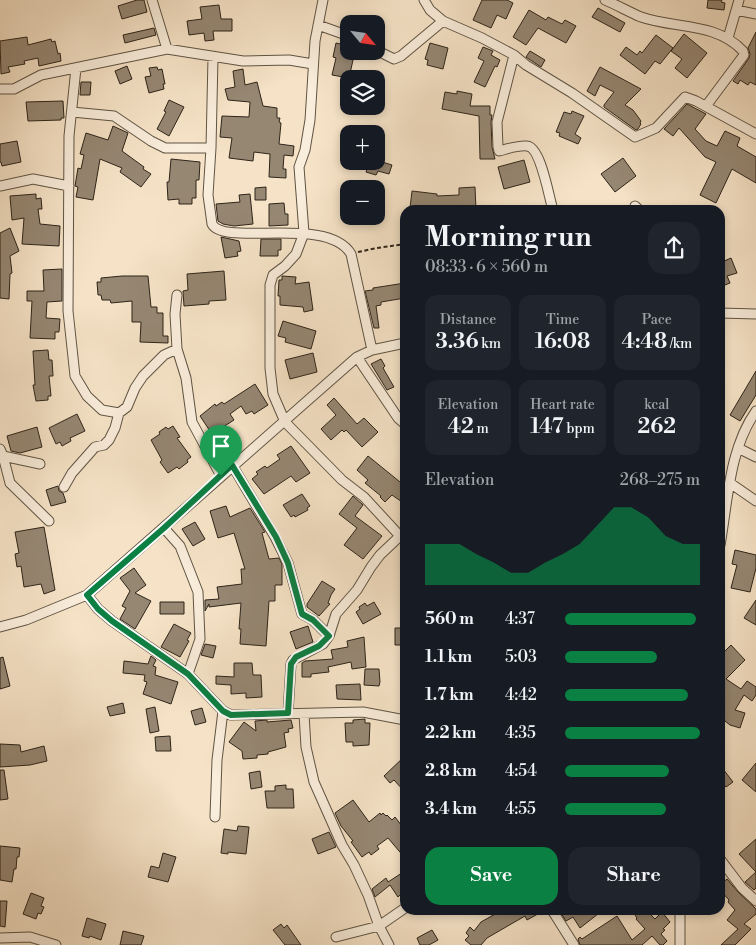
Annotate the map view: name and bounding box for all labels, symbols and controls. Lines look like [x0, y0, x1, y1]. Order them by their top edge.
north arrow [340, 15, 385, 60]
map controls [340, 15, 385, 225]
button: layers [340, 70, 385, 115]
button: + [340, 125, 385, 170]
button: − [340, 180, 385, 225]
text: Morning run [425, 220, 592, 255]
button: share [648, 222, 700, 274]
text: 08:33 · 6 × 560 m [425, 257, 548, 277]
text: Distance [440, 311, 496, 329]
text: Time [546, 311, 579, 329]
text: Pace [642, 311, 672, 329]
text: 3.36 [435, 329, 478, 355]
text: 16:08 [535, 329, 590, 355]
text: 4:48 [621, 329, 667, 355]
text: km [478, 335, 501, 353]
text: /km [667, 335, 692, 353]
text: Elevation [438, 396, 498, 414]
text: Heart rate [530, 396, 595, 414]
text: kcal [644, 396, 670, 414]
text: 42 [447, 414, 474, 440]
text: 147 [530, 414, 564, 440]
text: 262 [638, 414, 676, 440]
text: m [474, 420, 489, 438]
text: bpm [564, 420, 595, 438]
pin [200, 425, 242, 476]
icon: arrive [207, 432, 235, 460]
text: Elevation [425, 470, 494, 490]
text: 268–275 m [620, 470, 700, 490]
text: 560 m [425, 609, 474, 629]
text: 4:37 [505, 609, 535, 629]
text: 1.1 km [425, 647, 472, 667]
text: 5:03 [505, 647, 537, 667]
text: 1.7 km [425, 685, 474, 705]
text: 4:42 [505, 685, 537, 705]
text: 2.2 km [425, 723, 476, 743]
text: 4:35 [505, 723, 536, 743]
text: 2.8 km [425, 761, 477, 781]
text: 4:54 [505, 761, 537, 781]
text: 3.4 km [425, 799, 477, 819]
text: 4:55 [505, 799, 536, 819]
button: Save [425, 847, 558, 905]
button: Share [568, 847, 700, 905]

